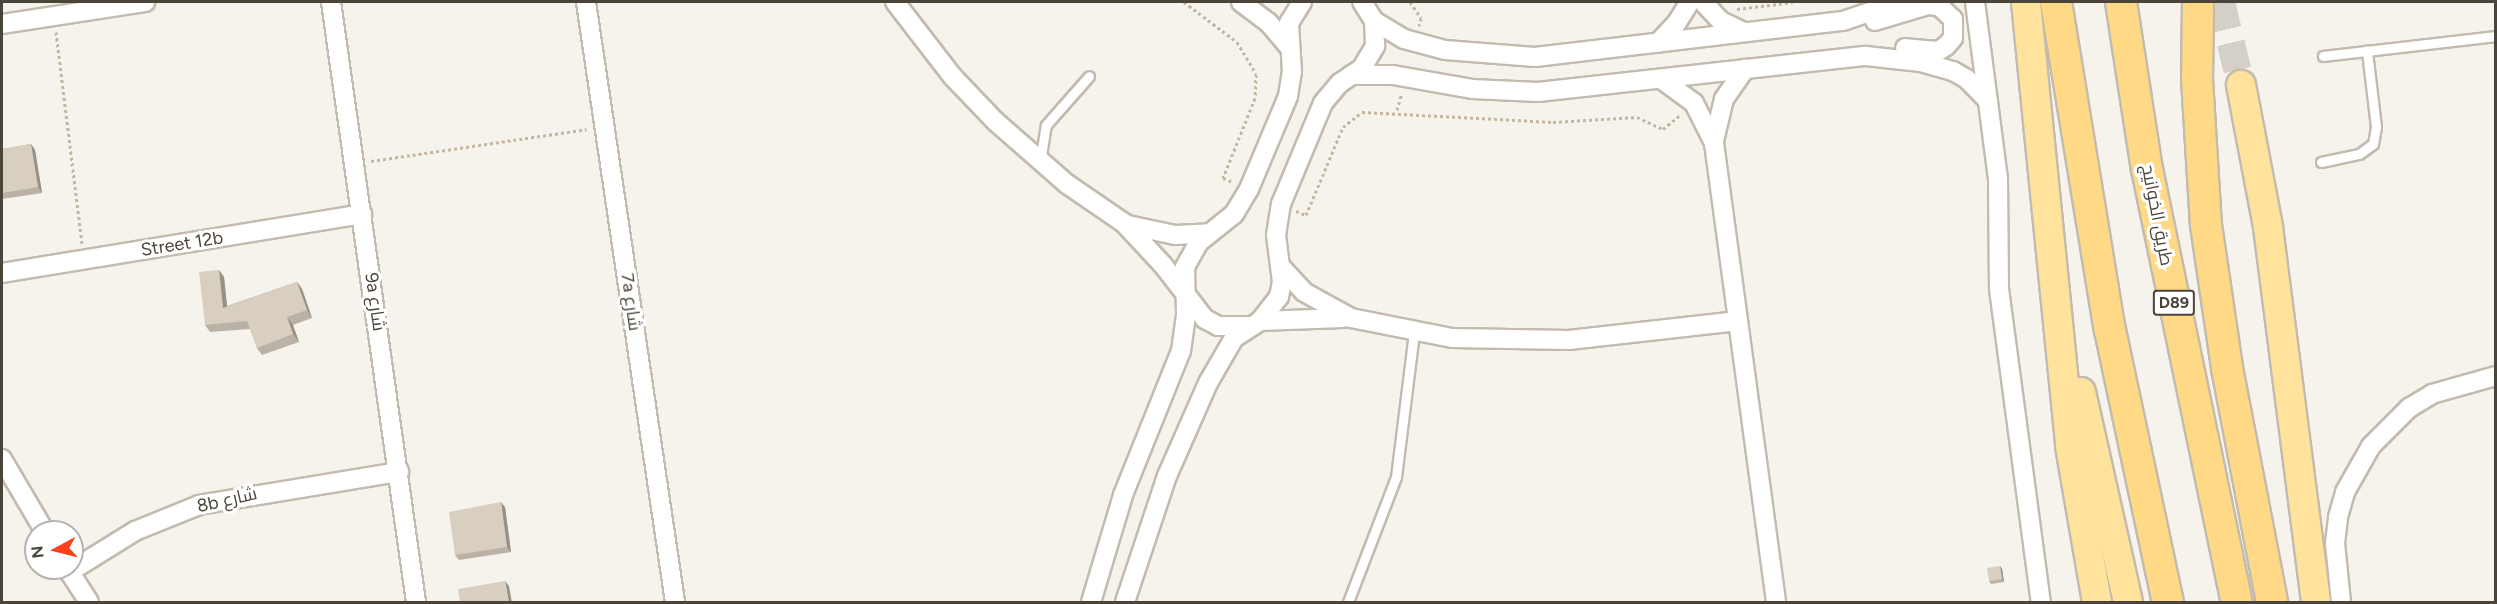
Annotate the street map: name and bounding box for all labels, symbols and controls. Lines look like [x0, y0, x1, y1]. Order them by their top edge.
street label: طريق الخوانيج [2137, 162, 2177, 268]
street label: Street 12b [139, 227, 225, 261]
street label: 9a شارع [360, 271, 390, 333]
street label: 7a شارع [616, 272, 646, 332]
road number: D89 [2152, 290, 2196, 316]
street label: 8b شارع [195, 483, 259, 517]
north arrow [24, 520, 84, 580]
text: N [27, 545, 48, 559]

